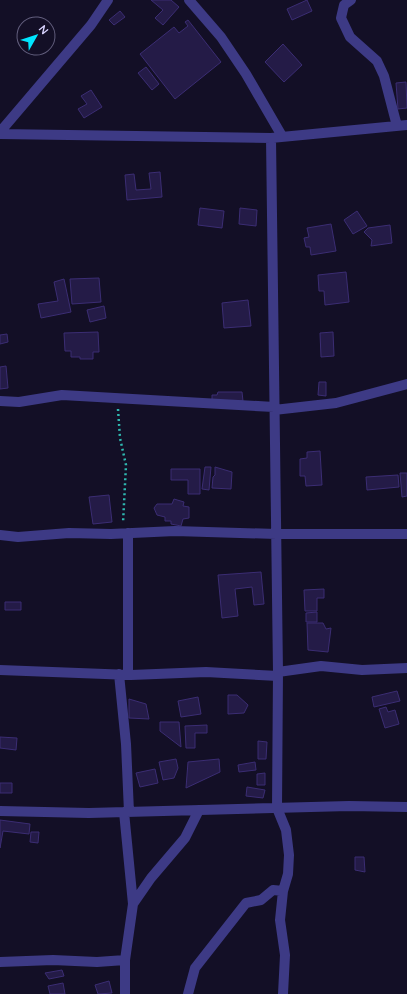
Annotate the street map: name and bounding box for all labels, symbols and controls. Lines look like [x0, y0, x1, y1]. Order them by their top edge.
north arrow [16, 16, 56, 56]
text: N [36, 22, 52, 37]

